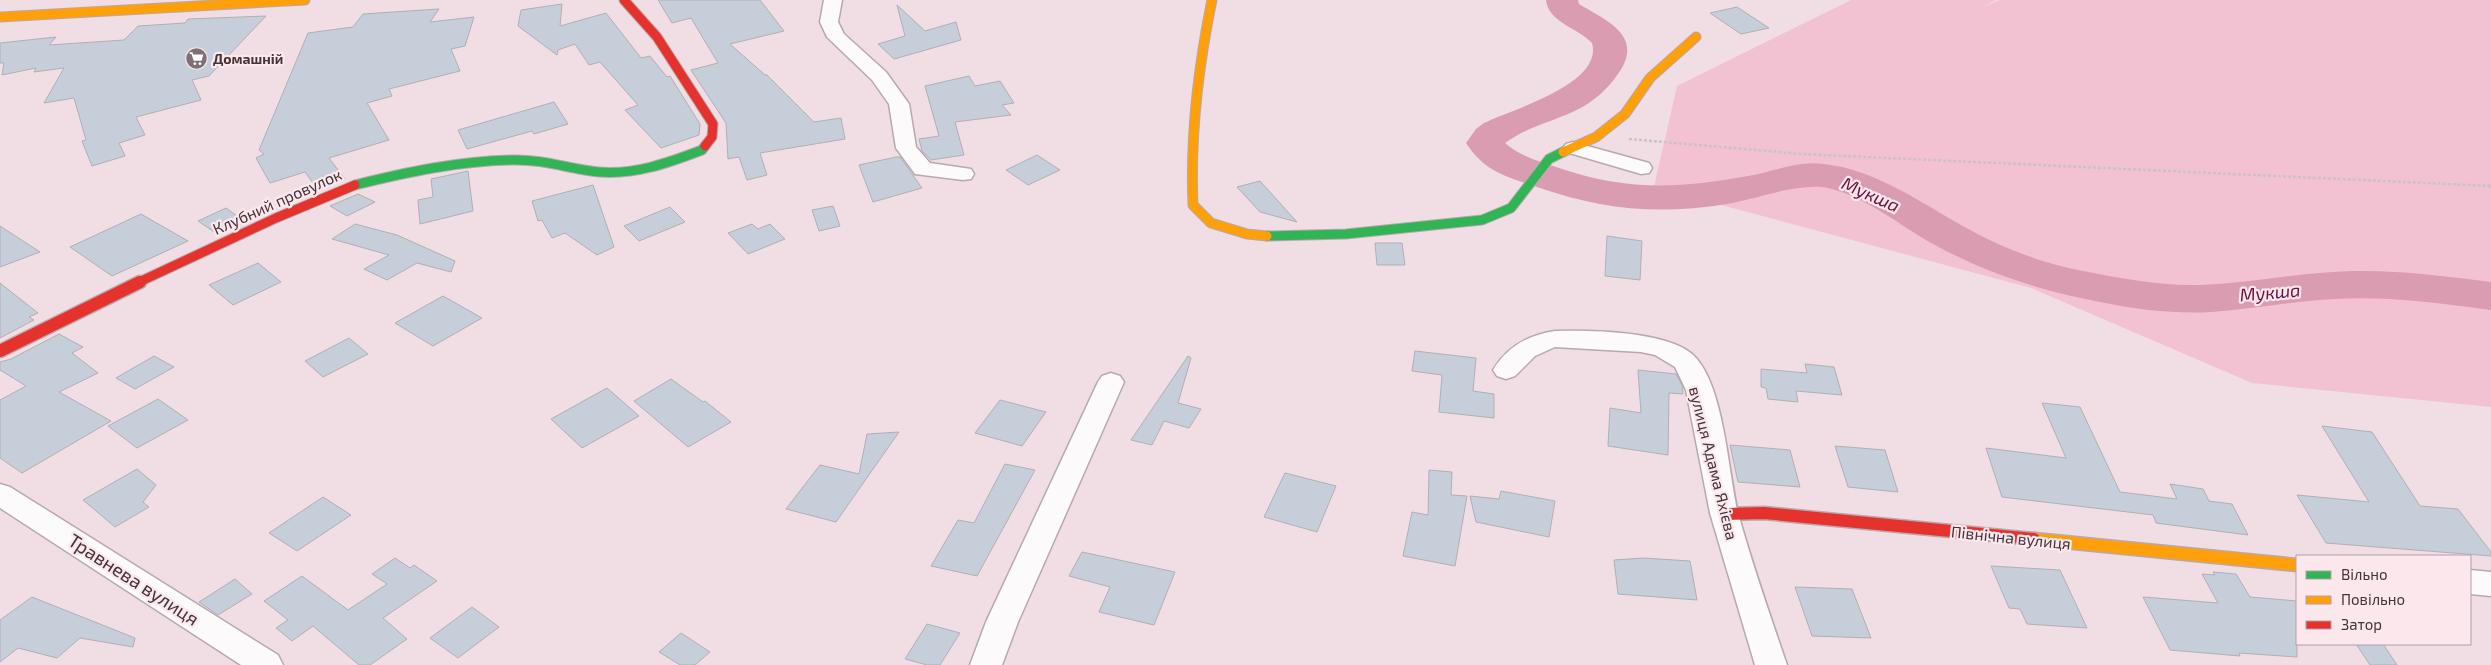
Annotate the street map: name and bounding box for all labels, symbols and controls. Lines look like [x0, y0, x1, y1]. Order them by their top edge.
supermarket icon: Домашній [185, 46, 209, 70]
place label: Домашній [213, 50, 283, 67]
street label: Клубний провулок [210, 164, 345, 239]
water label: Мукша [1839, 172, 1903, 216]
water label: Мукша [2239, 278, 2301, 306]
street label: вулиця Адама Яхієва [1685, 384, 1742, 542]
street label: Північна вулиця [1950, 521, 2072, 554]
street label: Травнева вулиця [64, 528, 204, 631]
legend [2296, 555, 2471, 645]
text: Вільно [2341, 565, 2388, 583]
text: Повільно [2341, 590, 2405, 608]
text: Затор [2341, 615, 2382, 633]

